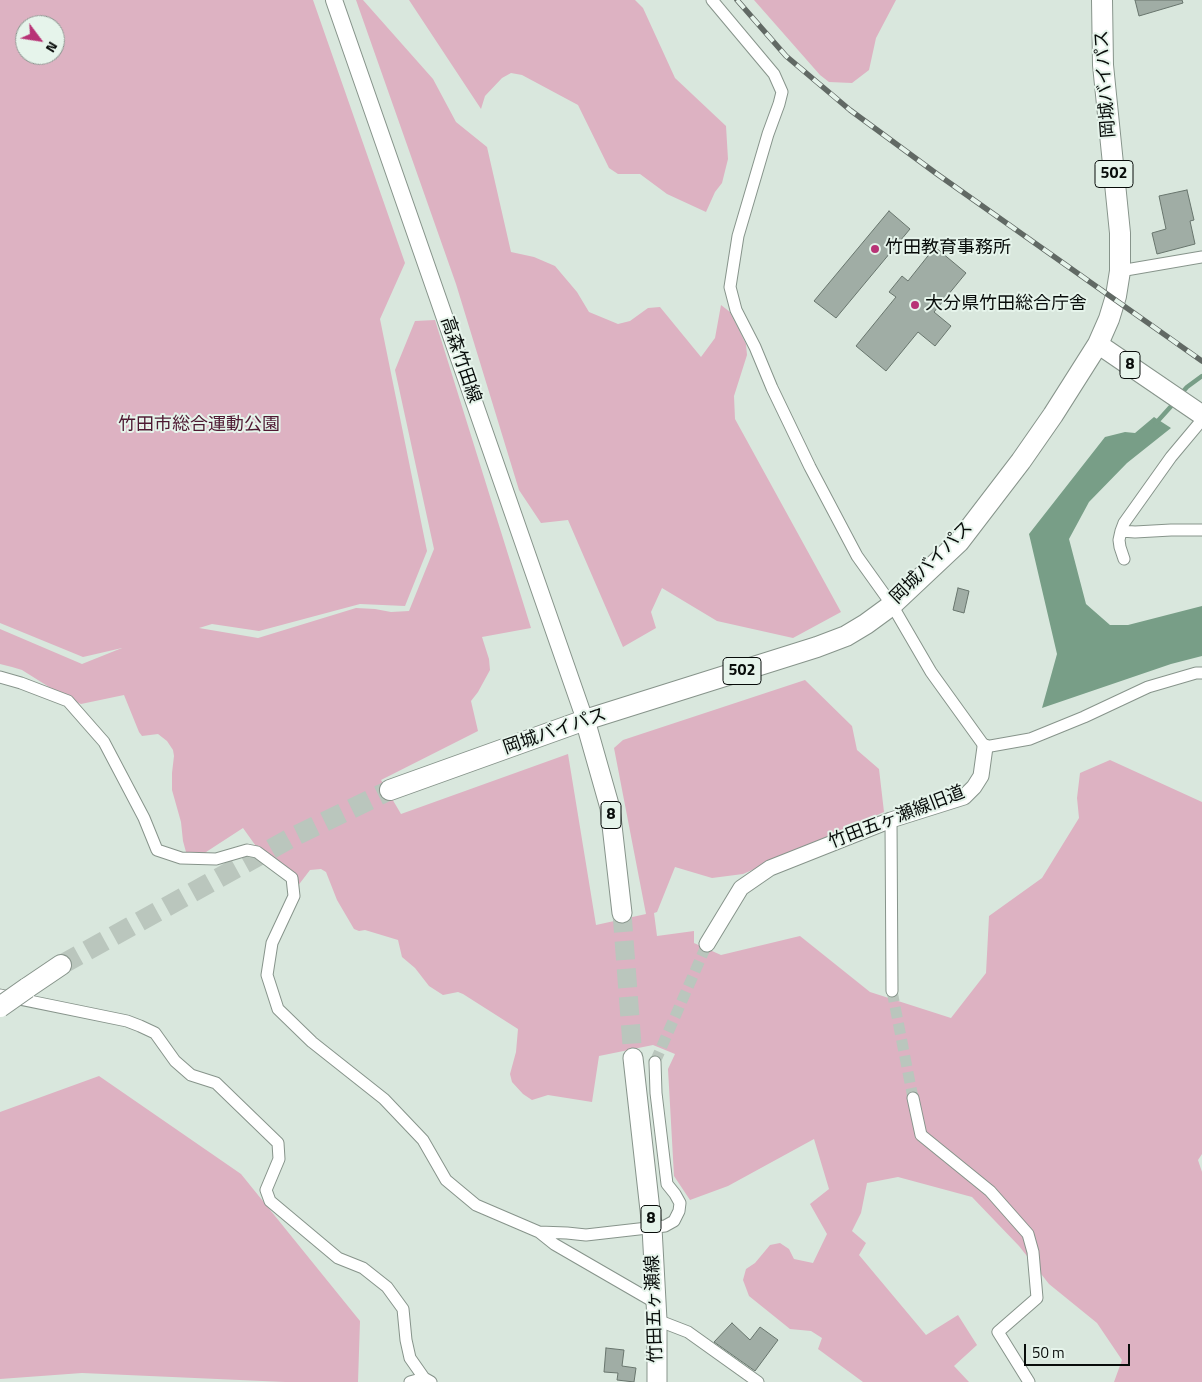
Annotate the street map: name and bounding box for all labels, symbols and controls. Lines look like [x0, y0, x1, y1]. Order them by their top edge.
north arrow [15, 15, 65, 65]
street label: 岡城バイパス [1091, 29, 1121, 139]
text: N [41, 38, 64, 57]
road number: 502 [1095, 160, 1133, 188]
place label: 竹田教育事務所 [885, 238, 1011, 260]
marker: 竹田教育事務所 [869, 243, 881, 255]
place label: 大分県竹田総合庁舎 [925, 294, 1087, 316]
marker: 大分県竹田総合庁舎 [909, 299, 921, 311]
street label: 高森竹田線 [435, 314, 485, 406]
road number: 8 [1120, 352, 1140, 378]
park label: 竹田市総合運動公園 [118, 415, 280, 437]
street label: 岡城バイパス [886, 517, 978, 609]
road number: 502 [723, 658, 761, 684]
street label: 岡城バイパス [500, 704, 610, 760]
street label: 竹田五ヶ瀬線旧道 [826, 782, 968, 854]
road number: 8 [601, 802, 621, 828]
road number: 8 [641, 1206, 661, 1232]
street label: 竹田五ヶ瀬線 [642, 1255, 668, 1363]
scale bar [1027, 1334, 1133, 1366]
text: 50 m [1032, 1341, 1065, 1364]

